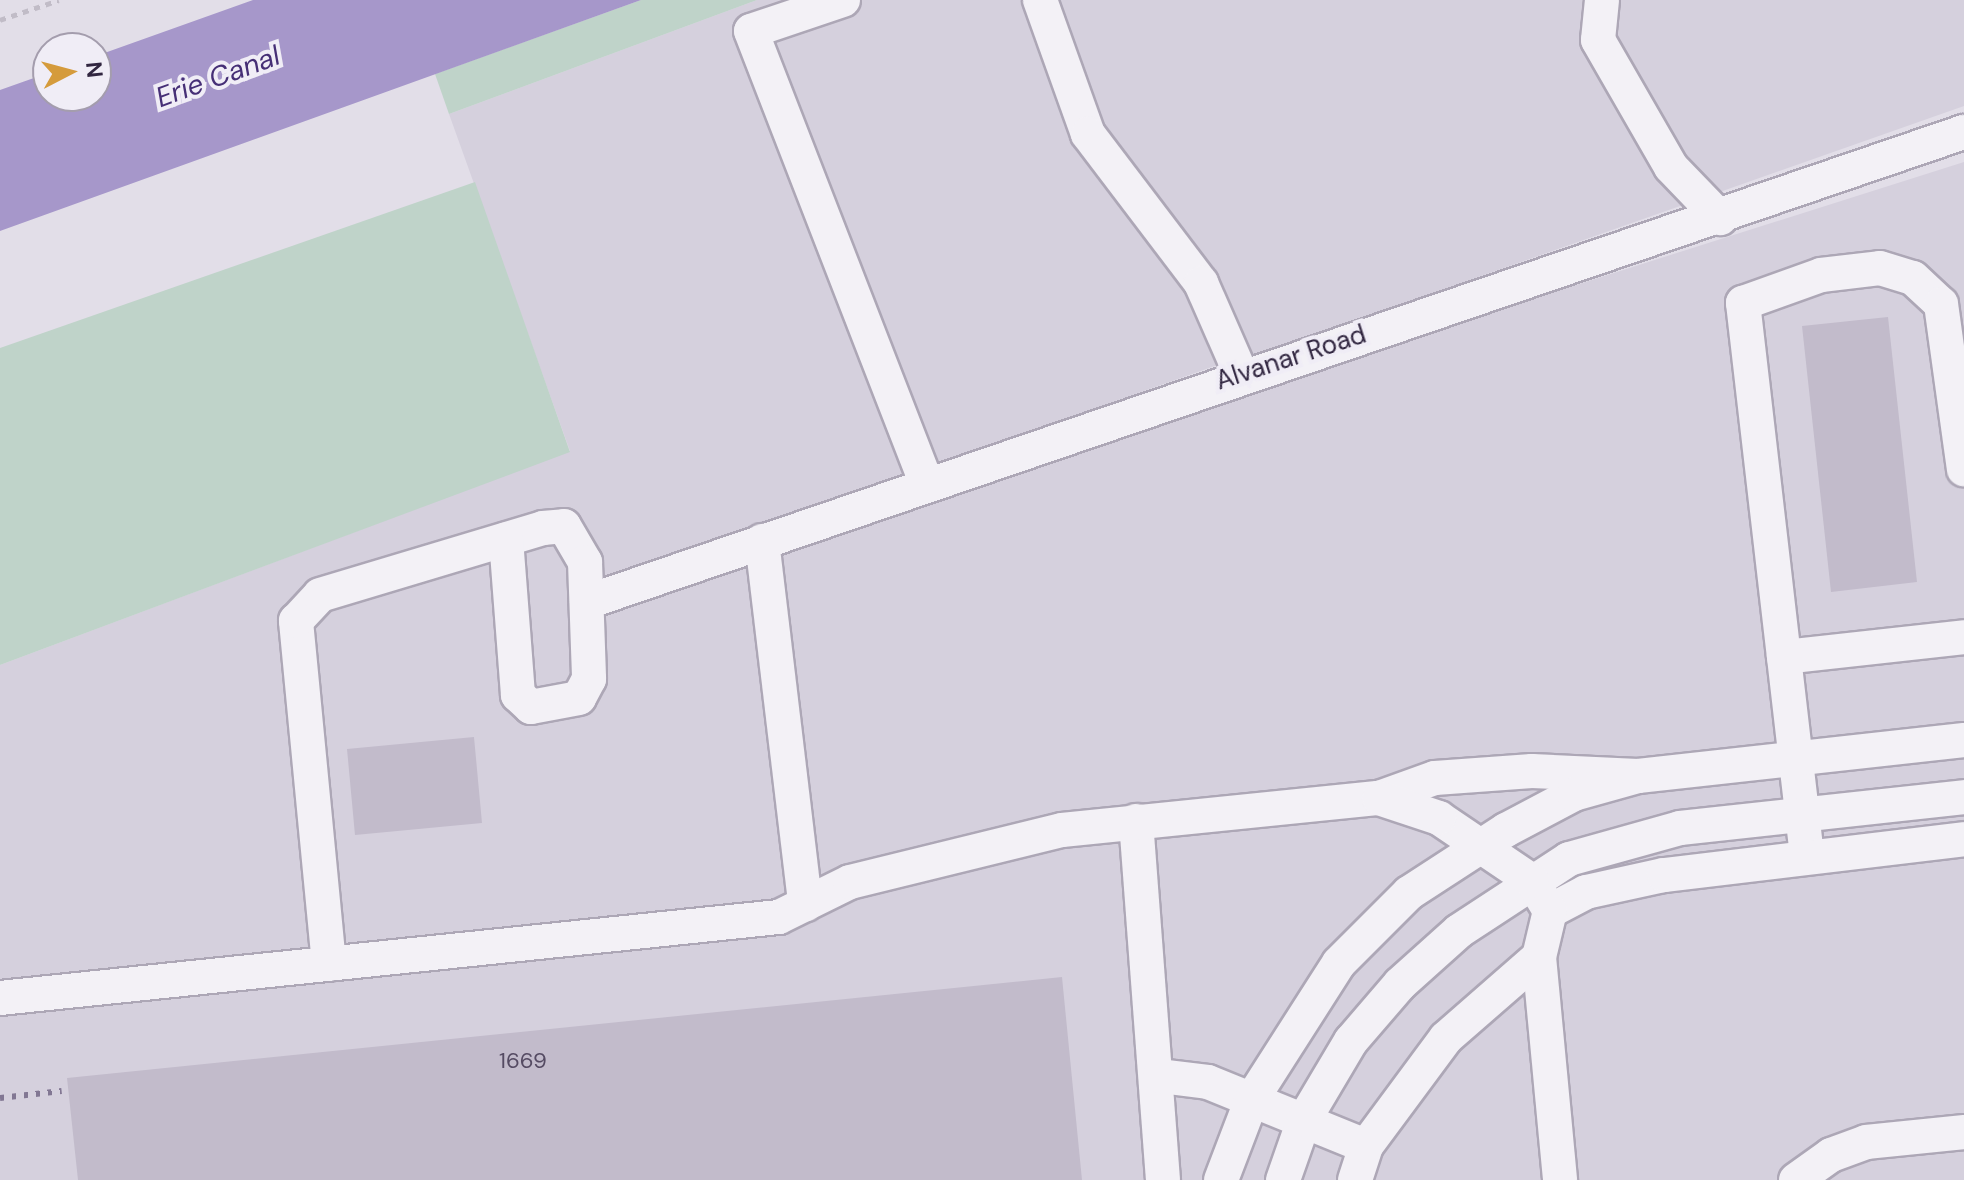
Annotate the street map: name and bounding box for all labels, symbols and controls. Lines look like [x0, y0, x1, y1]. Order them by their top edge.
north arrow [32, 32, 112, 112]
water label: Erie Canal [151, 39, 285, 115]
text: N [79, 60, 110, 79]
street label: Alvanar Road [1212, 319, 1370, 397]
house number: 1669 [499, 1048, 547, 1074]

